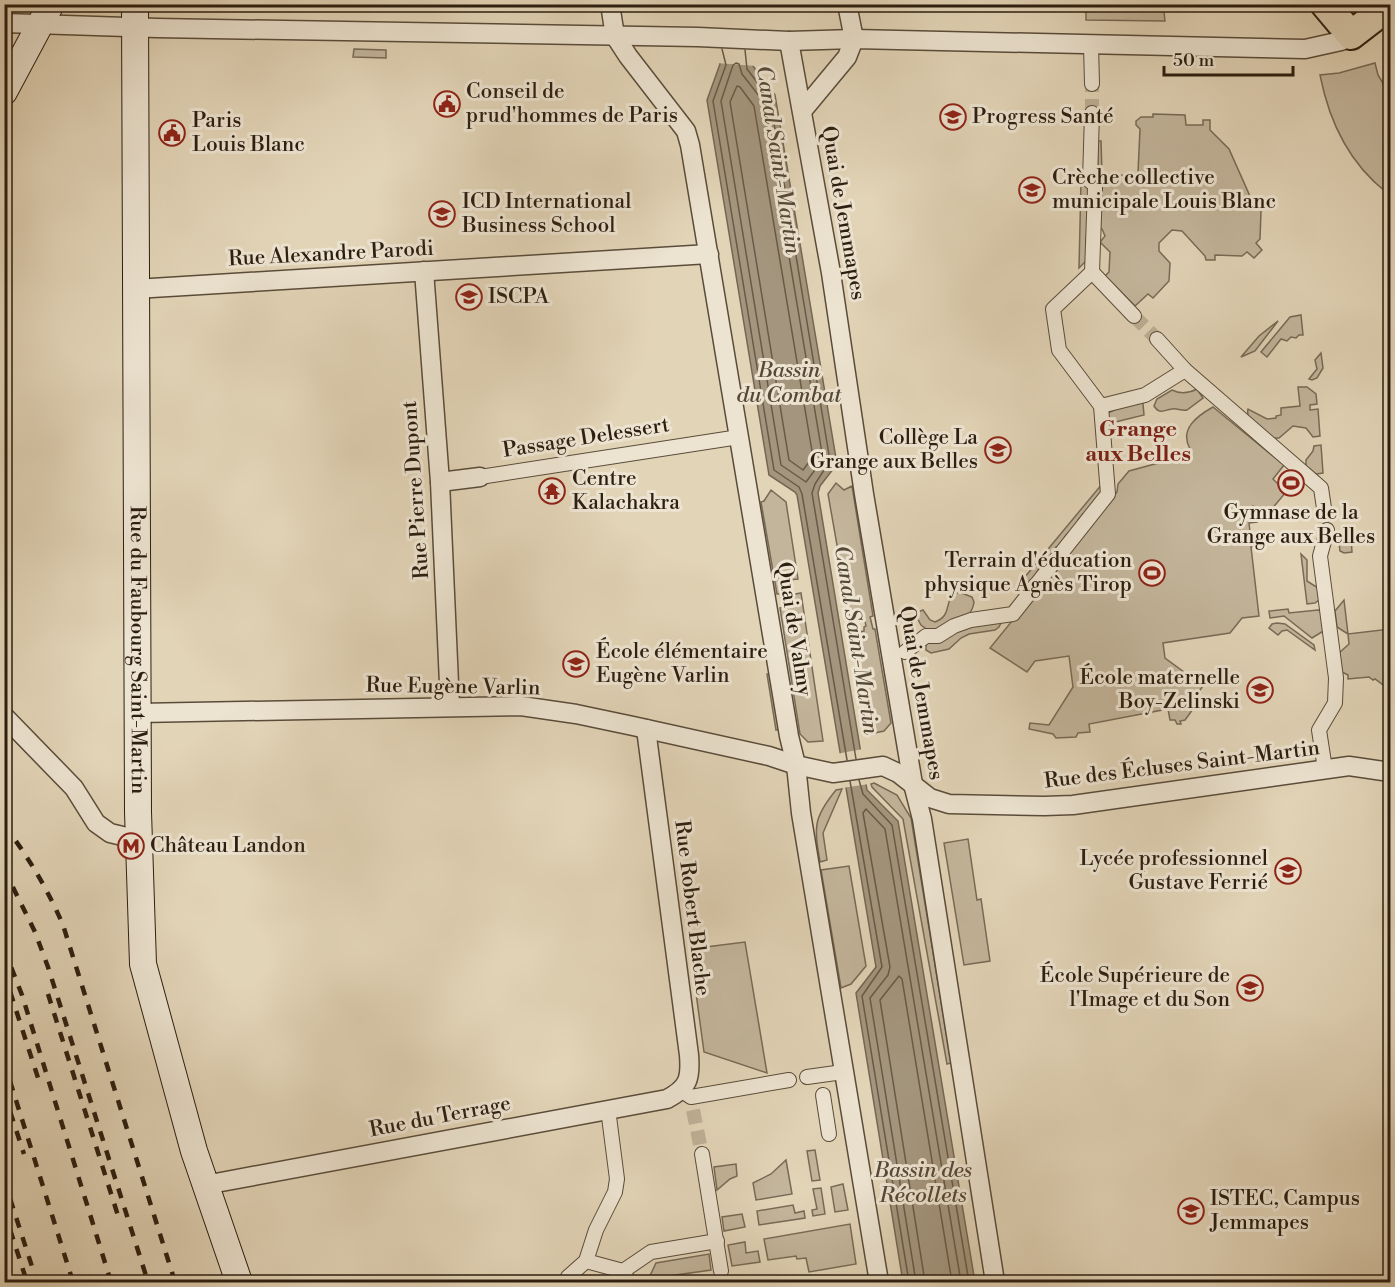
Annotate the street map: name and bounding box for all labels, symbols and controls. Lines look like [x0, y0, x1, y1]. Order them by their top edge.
scale bar [1164, 39, 1293, 77]
text: 50 m [1173, 49, 1215, 72]
water label: Canal Saint-Martin [750, 64, 806, 257]
place label: Conseil de prud'hommes de Paris [466, 79, 678, 129]
public building icon: Conseil de prud'hommes de Paris [432, 89, 462, 119]
school or university icon: Progress Santé [938, 102, 968, 132]
place label: Progress Santé [972, 104, 1114, 130]
place label: Paris Louis Blanc [192, 108, 305, 158]
public building icon: Paris Louis Blanc [157, 118, 187, 148]
street label: Quai de Jemmapes [815, 124, 871, 302]
place label: Crèche collective municipale Louis Blanc [1052, 165, 1276, 215]
school or university icon: Crèche collective municipale Louis Blanc [1017, 175, 1047, 205]
place label: ICD International Business School [461, 189, 631, 239]
school or university icon: ICD International Business School [427, 199, 457, 229]
street label: Rue Alexandre Parodi [228, 236, 435, 272]
school or university icon: ISCPA [454, 282, 484, 312]
place label: ISCPA [488, 284, 550, 310]
water label: Bassin du Combat [737, 357, 842, 409]
street label: Rue Pierre Dupont [397, 399, 435, 580]
street label: Passage Delessert [501, 412, 672, 464]
district label: Grange aux Belles [1085, 416, 1191, 468]
place label: Collège La Grange aux Belles [810, 425, 978, 475]
school or university icon: Collège La Grange aux Belles [983, 435, 1013, 465]
place label: Centre Kalachakra [572, 466, 680, 516]
sports icon: Gymnase de la Grange aux Belles [1276, 468, 1306, 498]
temple icon: Centre Kalachakra [537, 476, 567, 506]
place label: Gymnase de la Grange aux Belles [1207, 500, 1375, 550]
street label: Rue du Faubourg Saint-Martin [124, 506, 151, 795]
water label: Canal Saint-Martin [828, 544, 884, 737]
place label: Terrain d'éducation physique Agnès Tirop [924, 548, 1132, 598]
sports icon: Terrain d'éducation physique Agnès Tirop [1137, 558, 1167, 588]
street label: Quai de Valmy [771, 560, 818, 699]
street label: Quai de Jemmapes [893, 604, 949, 782]
place label: École élémentaire Eugène Varlin [596, 637, 768, 689]
school or university icon: École élémentaire Eugène Varlin [561, 649, 591, 679]
place label: École maternelle Boy-Zelinski [1079, 663, 1240, 715]
street label: Rue Eugène Varlin [365, 672, 541, 702]
school or university icon: École maternelle Boy-Zelinski [1245, 675, 1275, 705]
street label: Rue des Écluses Saint-Martin [1042, 733, 1322, 795]
street label: Rue Robert Blache [668, 819, 716, 997]
metro station icon: Château Landon [116, 831, 146, 861]
place label: Château Landon [150, 833, 306, 859]
place label: Lycée professionnel Gustave Ferrié [1080, 846, 1268, 896]
school or university icon: Lycée professionnel Gustave Ferrié [1273, 856, 1303, 886]
place label: École Supérieure de l'Image et du Son [1040, 961, 1230, 1013]
school or university icon: École Supérieure de l'Image et du Son [1235, 973, 1265, 1003]
street label: Rue du Terrage [367, 1091, 513, 1143]
water label: Bassin des Récollets [873, 1157, 972, 1209]
place label: ISTEC, Campus Jemmapes [1209, 1186, 1360, 1236]
school or university icon: ISTEC, Campus Jemmapes [1176, 1196, 1206, 1226]

